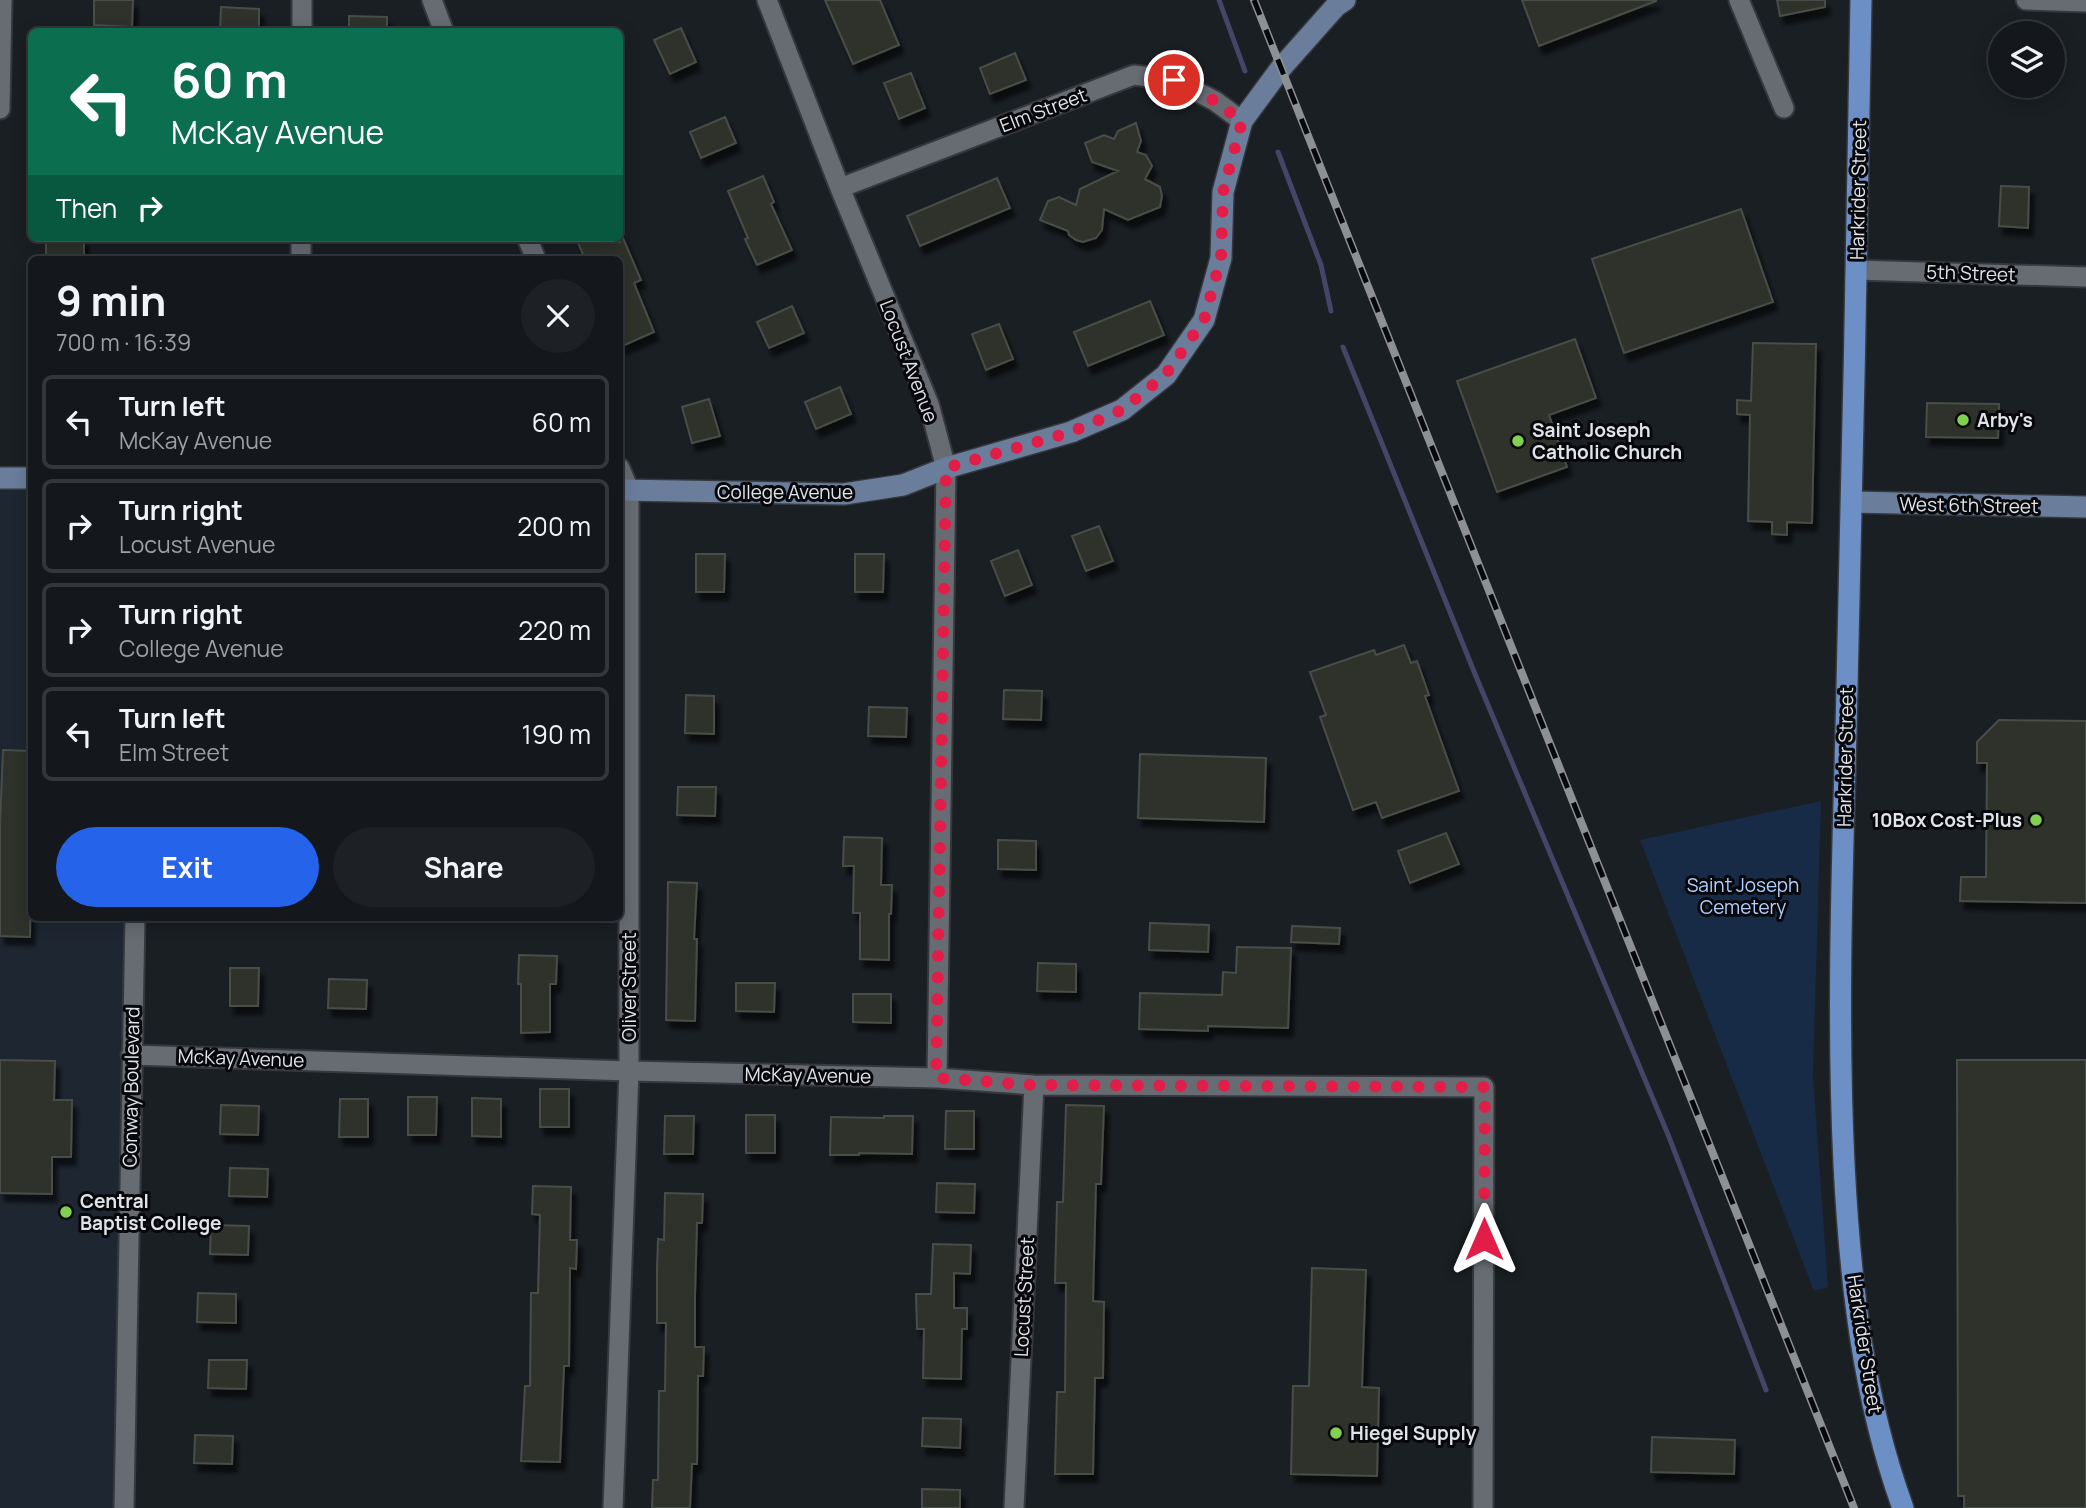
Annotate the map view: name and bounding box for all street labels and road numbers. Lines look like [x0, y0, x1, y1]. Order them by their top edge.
street label: Elm Street [996, 82, 1090, 138]
street label: Harkrider Street [1844, 120, 1872, 260]
street label: 5th Street [1926, 258, 2016, 288]
street label: Locust Avenue [874, 296, 944, 426]
street label: College Avenue [717, 479, 853, 505]
street label: West 6th Street [1899, 491, 2039, 519]
street label: Harkrider Street [1831, 687, 1859, 827]
street label: Oliver Street [616, 932, 642, 1042]
street label: Conway Boulevard [117, 1006, 145, 1168]
street label: McKay Avenue [177, 1043, 305, 1073]
street label: McKay Avenue [744, 1061, 872, 1089]
street label: Locust Street [1008, 1236, 1040, 1358]
street label: Harkrider Street [1841, 1273, 1889, 1415]

